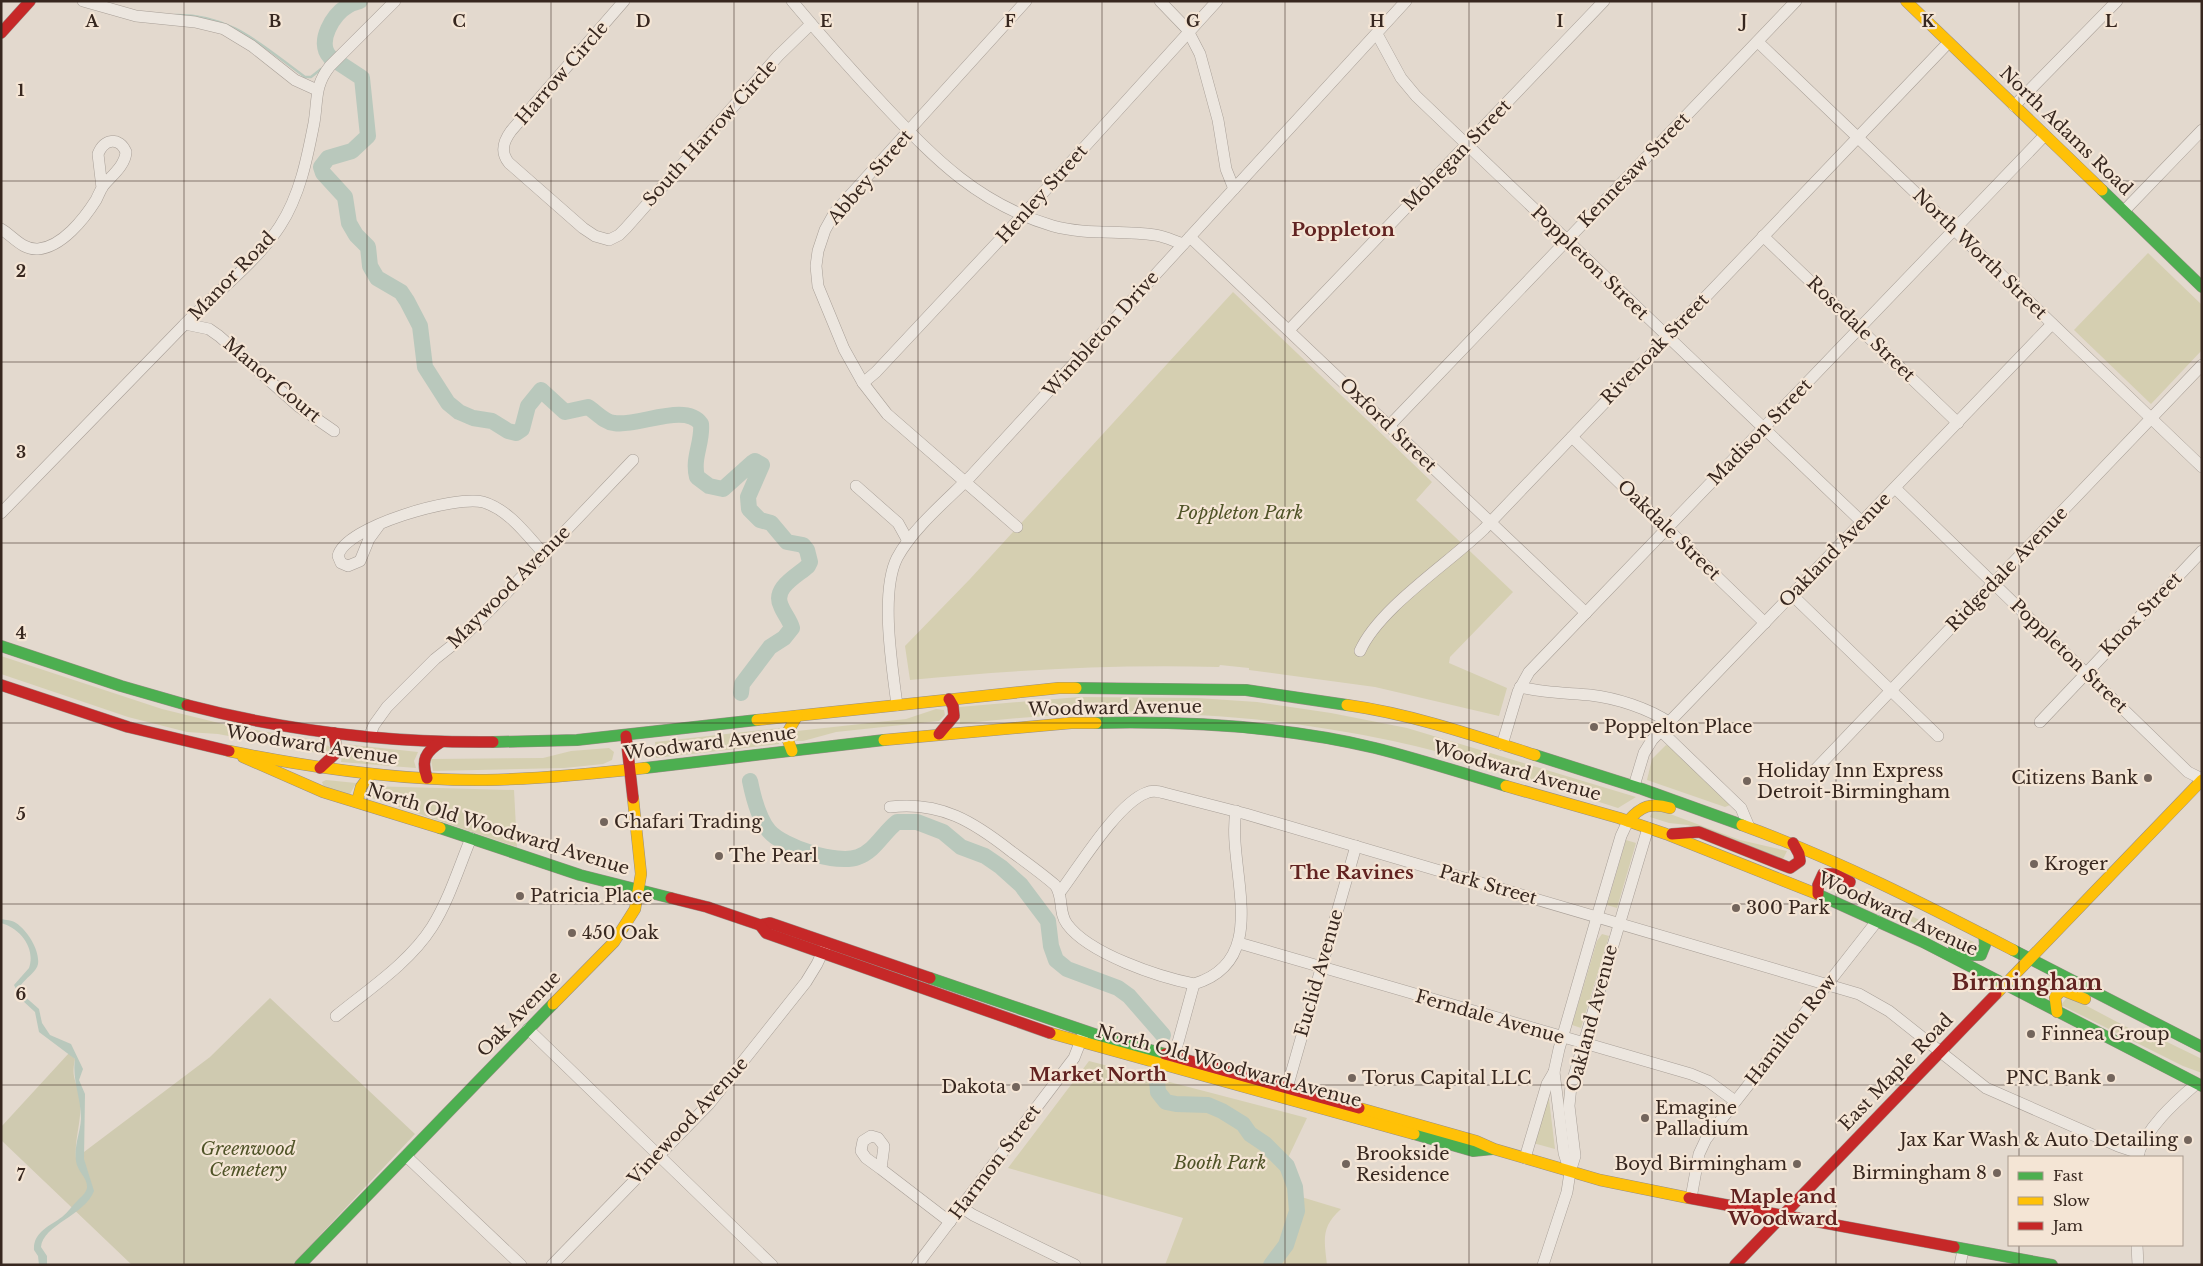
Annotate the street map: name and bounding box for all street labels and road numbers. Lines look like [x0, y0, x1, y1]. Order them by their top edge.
street label: Harrow Circle [511, 17, 613, 129]
street label: South Harrow Circle [638, 55, 782, 211]
street label: North Adams Road [1995, 62, 2137, 200]
street label: Mohegan Street [1398, 95, 1516, 215]
street label: Kennesaw Street [1574, 108, 1694, 232]
street label: Abbey Street [822, 125, 917, 229]
street label: Henley Street [992, 140, 1092, 248]
street label: North Worth Street [1908, 184, 2052, 324]
street label: Poppleton Street [1527, 201, 1653, 325]
street label: Manor Road [184, 227, 280, 325]
street label: Wimbleton Drive [1038, 266, 1163, 402]
street label: Rosedale Street [1802, 272, 1920, 386]
street label: Rivenoak Street [1597, 289, 1714, 409]
street label: Manor Court [219, 333, 325, 427]
street label: Oxford Street [1335, 373, 1441, 477]
street label: Madison Street [1704, 374, 1817, 490]
street label: Oakdale Street [1613, 475, 1725, 585]
street label: Oakland Avenue [1775, 488, 1895, 612]
street label: Ridgedale Avenue [1942, 502, 2072, 636]
street label: Maywood Avenue [443, 521, 575, 653]
street label: Knox Street [2096, 567, 2186, 660]
street label: Poppleton Street [2006, 594, 2132, 718]
street label: Woodward Avenue [1027, 695, 1202, 721]
street label: Woodward Avenue [223, 720, 400, 769]
street label: Woodward Avenue [621, 721, 798, 765]
street label: Woodward Avenue [1429, 736, 1604, 806]
street label: North Old Woodward Avenue [364, 778, 632, 880]
street label: Park Street [1436, 861, 1540, 910]
street label: Woodward Avenue [1814, 867, 1982, 961]
street label: Euclid Avenue [1290, 907, 1348, 1039]
street label: Oakland Avenue [1562, 942, 1622, 1094]
street label: Oak Avenue [473, 967, 565, 1061]
street label: Hamilton Row [1741, 970, 1842, 1090]
street label: Ferndale Avenue [1413, 985, 1567, 1049]
street label: East Maple Road [1835, 1009, 1957, 1135]
street label: North Old Woodward Avenue [1094, 1020, 1364, 1112]
street label: Vinewood Avenue [623, 1053, 753, 1190]
street label: Harmon Street [945, 1100, 1045, 1224]

